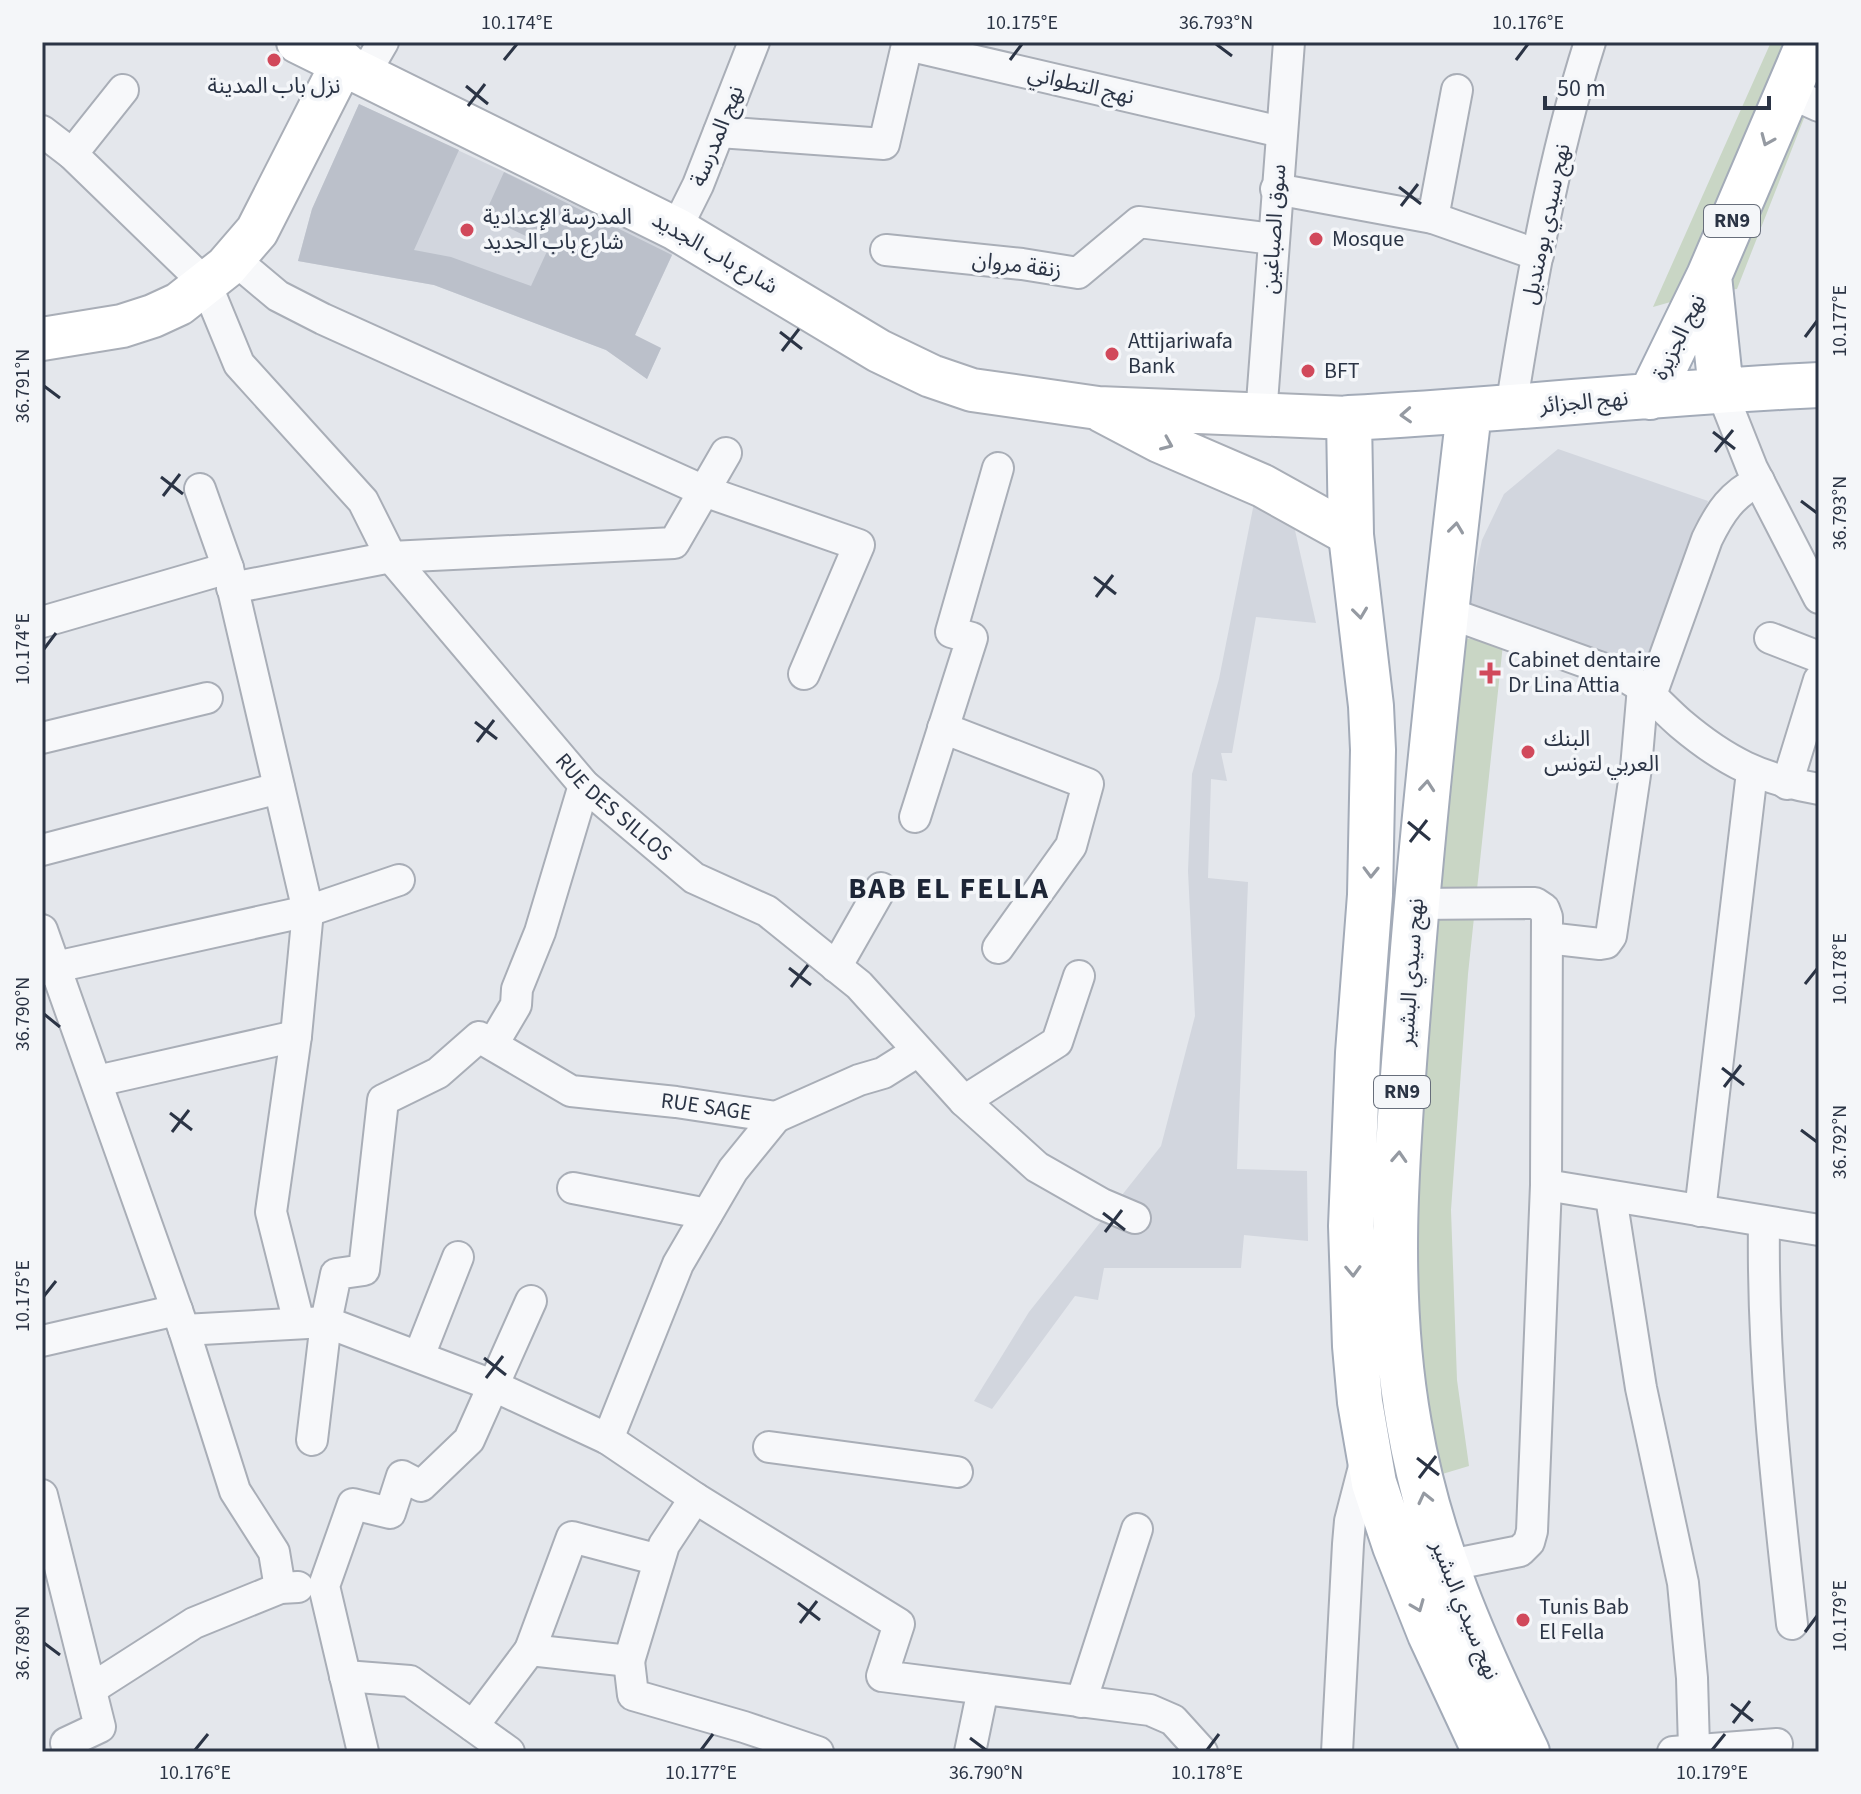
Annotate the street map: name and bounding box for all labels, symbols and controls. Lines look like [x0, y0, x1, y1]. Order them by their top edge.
text: 10.174°E [481, 9, 553, 37]
text: 10.175°E [986, 9, 1058, 37]
text: 36.793°N [1179, 9, 1253, 37]
text: 10.176°E [1492, 9, 1564, 37]
marker: نزل باب المدينة [265, 51, 283, 69]
street label: نهج التطواني [1025, 57, 1137, 113]
scale bar [1545, 60, 1769, 110]
place label: نزل باب المدينة [207, 70, 341, 102]
text: 50 m [1557, 71, 1606, 106]
street label: نهج المدرسة [682, 81, 752, 191]
one-way arrow [1761, 131, 1777, 146]
street label: نهج سيدي بومنديل [1513, 141, 1579, 307]
street label: سوق الصباغين [1253, 163, 1295, 295]
place label: المدرسة الإعدادية شارع باب الجديد [483, 201, 632, 258]
street label: شارع باب الجديد [646, 204, 784, 302]
road number: RN9 [1704, 205, 1760, 237]
marker: المدرسة الإعدادية شارع باب الجديد [458, 221, 476, 239]
place label: Mosque [1332, 223, 1404, 255]
marker: Mosque [1307, 230, 1325, 248]
street label: زنقة مروان [971, 244, 1063, 286]
text: 10.177°E [1826, 285, 1854, 357]
street label: نهج الجزيرة [1644, 289, 1714, 385]
place label: Attijariwafa Bank [1128, 325, 1233, 382]
marker: Attijariwafa Bank [1103, 345, 1121, 363]
text: 36.791°N [9, 349, 37, 423]
place label: BFT [1324, 355, 1360, 387]
marker: BFT [1299, 362, 1317, 380]
street label: نهج الجزائر [1537, 382, 1630, 422]
one-way arrow [1399, 406, 1412, 423]
one-way arrow [1159, 434, 1173, 450]
text: 36.793°N [1826, 476, 1854, 550]
one-way arrow [1447, 521, 1464, 534]
one-way arrow [1351, 606, 1368, 620]
text: 10.174°E [9, 613, 37, 685]
place label: Cabinet dentaire Dr Lina Attia [1508, 644, 1661, 701]
marker: Cabinet dentaire Dr Lina Attia [1479, 662, 1501, 684]
place label: البنك العربي لتونس [1544, 723, 1659, 780]
marker: البنك العربي لتونس [1519, 743, 1537, 761]
street label: RUE DES SILLOS [548, 746, 679, 869]
one-way arrow [1419, 779, 1436, 792]
one-way arrow [1362, 866, 1380, 879]
district label: BAB EL FELLA [848, 867, 1050, 910]
street label: نهج سيدي البشير [1390, 897, 1432, 1048]
text: 10.178°E [1826, 933, 1854, 1005]
text: 36.790°N [9, 977, 37, 1051]
road number: RN9 [1374, 1076, 1430, 1108]
street label: RUE SAGE [659, 1085, 754, 1129]
text: 36.792°N [1826, 1105, 1854, 1179]
one-way arrow [1390, 1150, 1407, 1163]
text: 10.175°E [9, 1260, 37, 1332]
one-way arrow [1344, 1265, 1362, 1278]
one-way arrow [1417, 1492, 1434, 1506]
street label: نهج سيدي البشير [1422, 1534, 1508, 1685]
text: 10.179°E [1826, 1580, 1854, 1652]
place label: Tunis Bab El Fella [1539, 1591, 1629, 1648]
one-way arrow [1408, 1598, 1425, 1612]
text: 36.789°N [9, 1606, 37, 1680]
marker: Tunis Bab El Fella [1514, 1611, 1532, 1629]
text: 10.176°E [159, 1759, 231, 1787]
text: 10.177°E [665, 1759, 737, 1787]
text: 36.790°N [949, 1759, 1023, 1787]
text: 10.178°E [1171, 1759, 1243, 1787]
text: 10.179°E [1676, 1759, 1748, 1787]

